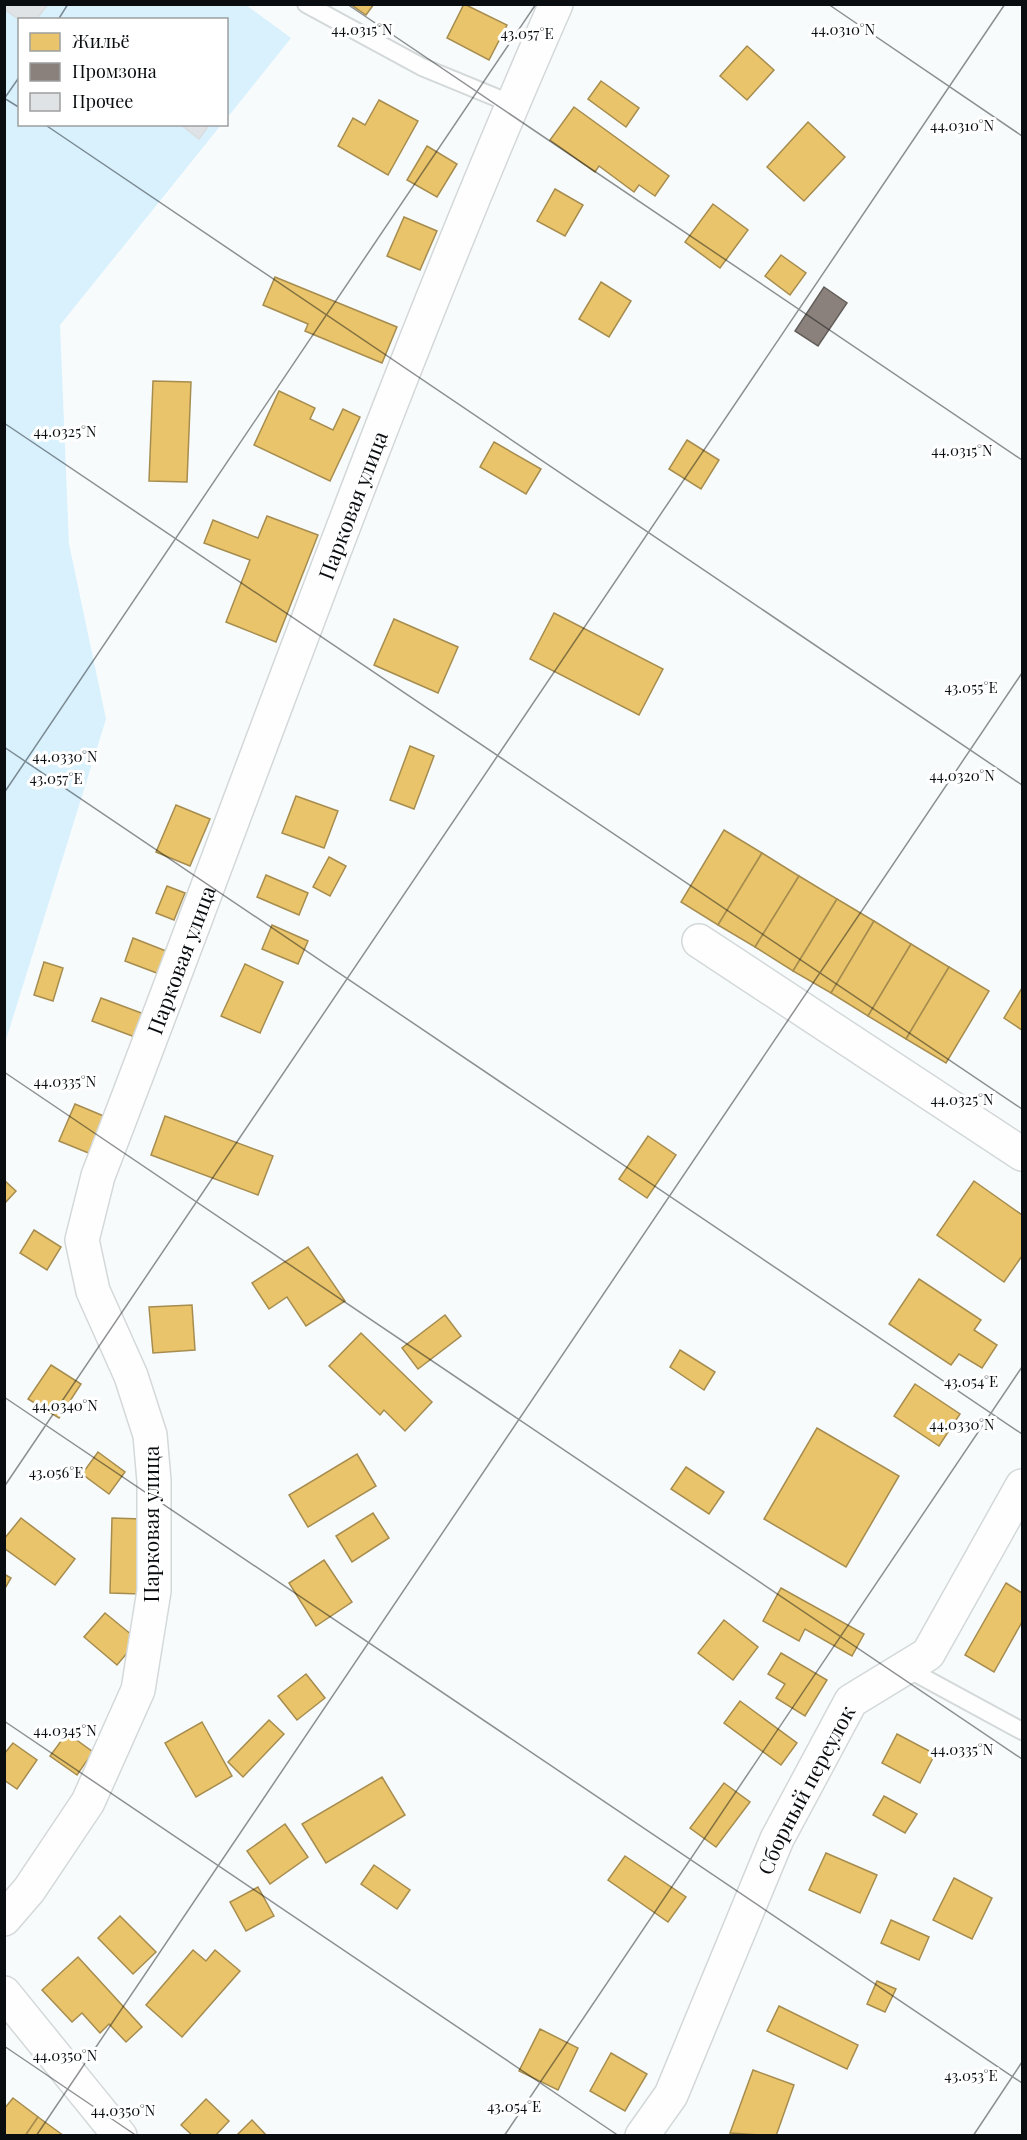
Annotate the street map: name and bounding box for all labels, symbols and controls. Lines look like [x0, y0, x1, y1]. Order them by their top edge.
legend [18, 18, 228, 126]
text: 44.0315°N [331, 19, 393, 39]
text: 44.0310°N [811, 19, 875, 39]
text: 43.057°E [500, 23, 554, 43]
text: Жильё [72, 29, 130, 53]
text: Промзона [72, 59, 157, 83]
text: Прочее [72, 89, 133, 113]
text: 44.0310°N [930, 115, 994, 135]
text: 44.0325°N [33, 421, 97, 441]
street label: Парковая улица [311, 426, 393, 583]
text: 44.0315°N [931, 440, 993, 460]
text: 43.055°E [944, 677, 998, 697]
text: 44.0330°N [32, 746, 98, 766]
text: 44.0320°N [929, 765, 995, 785]
text: 43.057°E [29, 768, 83, 788]
street label: Парковая улица [140, 881, 221, 1038]
text: 44.0335°N [34, 1071, 97, 1091]
text: 44.0325°N [930, 1089, 994, 1109]
text: 43.054°E [944, 1371, 998, 1391]
text: 44.0340°N [32, 1395, 98, 1415]
text: 44.0330°N [929, 1414, 995, 1434]
street label: Парковая улица [136, 1445, 164, 1602]
text: 43.056°E [29, 1462, 83, 1482]
street label: Сборный переулок [750, 1700, 860, 1878]
text: 44.0345°N [33, 1720, 97, 1740]
text: 44.0335°N [931, 1739, 994, 1759]
text: 44.0350°N [33, 2045, 98, 2065]
text: 43.053°E [944, 2065, 998, 2085]
text: 43.054°E [487, 2096, 541, 2116]
text: 44.0350°N [91, 2100, 156, 2120]

